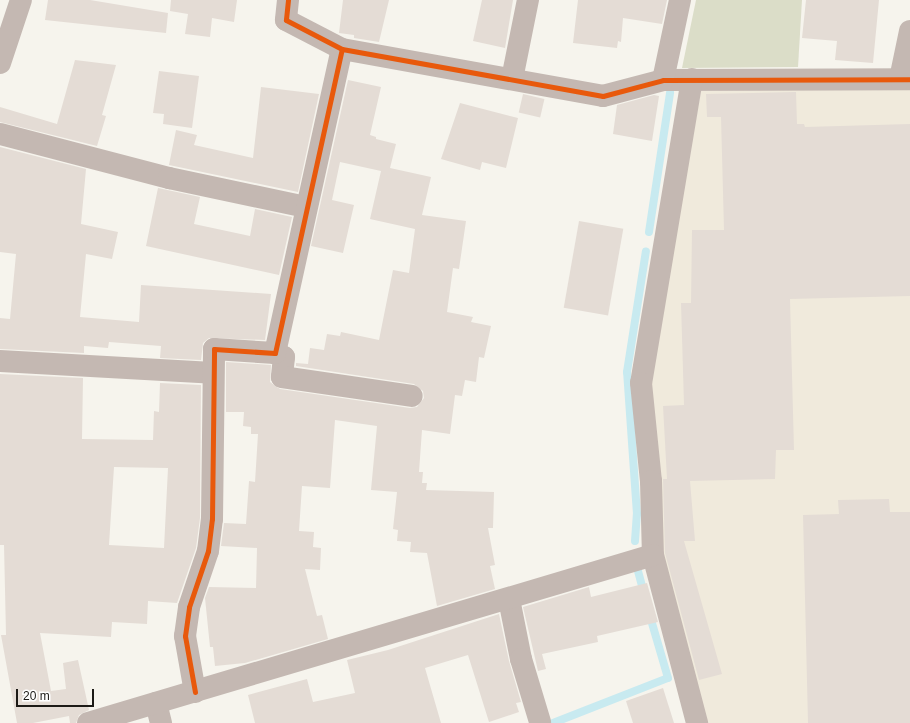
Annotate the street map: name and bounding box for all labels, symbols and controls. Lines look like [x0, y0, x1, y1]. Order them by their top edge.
scale bar [18, 681, 96, 707]
text: 20 m [23, 689, 50, 703]

